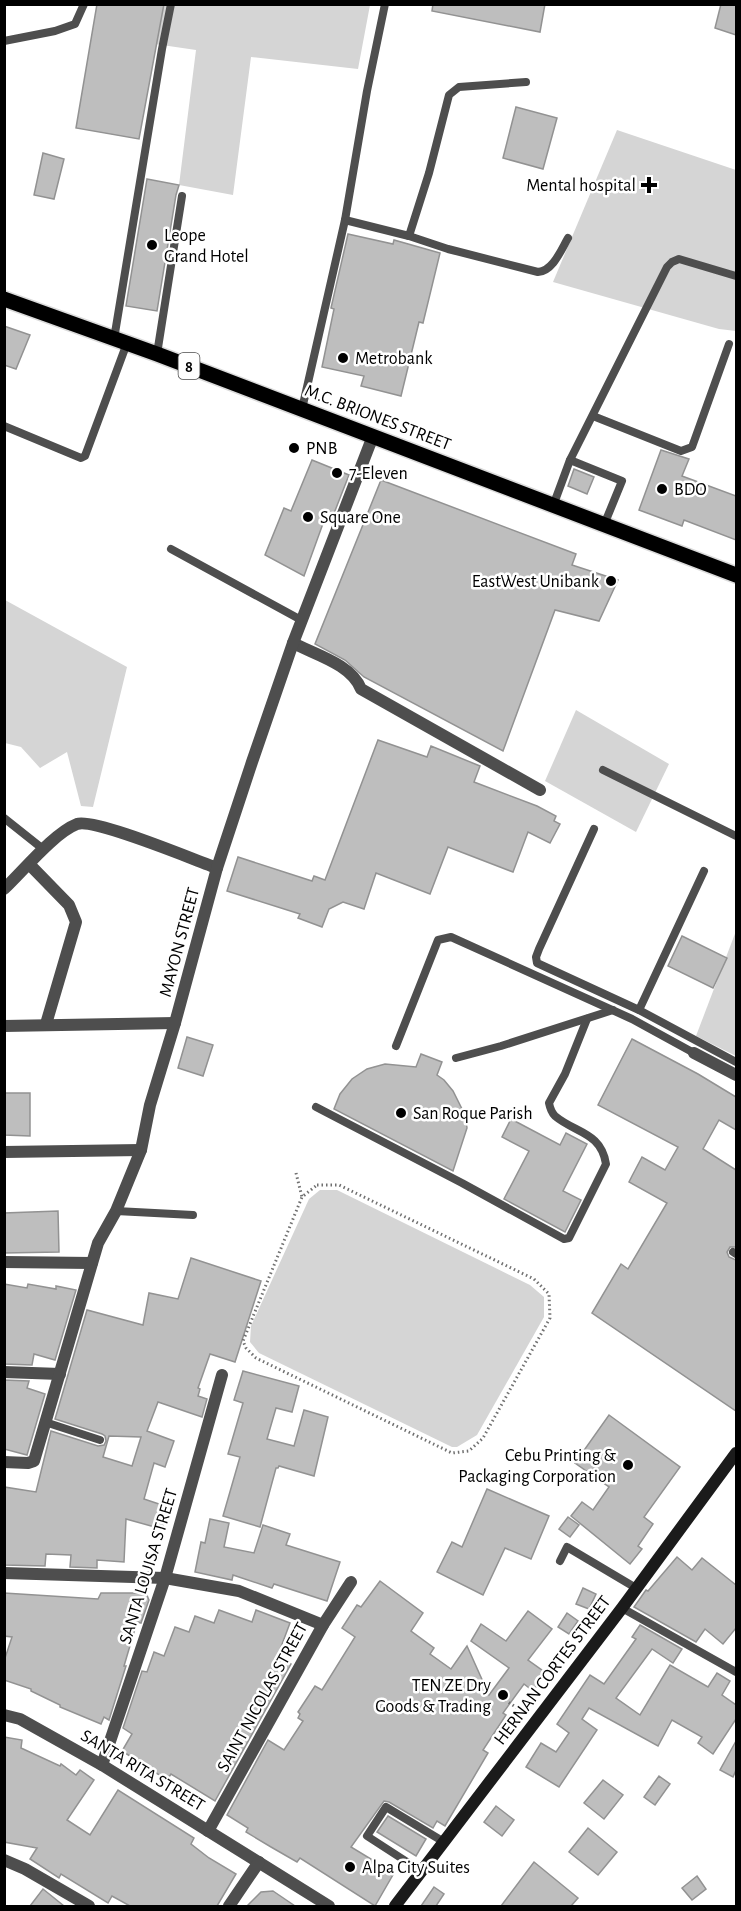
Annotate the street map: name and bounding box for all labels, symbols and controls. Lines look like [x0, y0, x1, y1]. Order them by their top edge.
marker: Mental hospital [640, 176, 658, 194]
place label: Mental hospital [526, 177, 636, 195]
place label: Leope Grand Hotel [164, 227, 249, 266]
marker: Leope Grand Hotel [145, 238, 159, 252]
place label: Metrobank [355, 350, 433, 368]
marker: Metrobank [336, 351, 350, 365]
road number: 8 [178, 353, 200, 379]
street label: M.C. BRIONES STREET [302, 382, 453, 454]
place label: PNB [306, 440, 337, 458]
marker: PNB [287, 441, 301, 455]
place label: 7-Eleven [349, 465, 408, 483]
marker: 7-Eleven [330, 466, 344, 480]
place label: BDO [674, 481, 707, 499]
marker: BDO [655, 482, 669, 496]
place label: Square One [320, 509, 401, 527]
marker: Square One [301, 510, 315, 524]
place label: EastWest Unibank [472, 573, 600, 591]
marker: EastWest Unibank [604, 574, 618, 588]
street label: MAYON STREET [157, 885, 203, 999]
place label: San Roque Parish [413, 1105, 533, 1123]
marker: San Roque Parish [394, 1106, 408, 1120]
place label: Cebu Printing & Packaging Corporation [458, 1447, 616, 1486]
marker: Cebu Printing & Packaging Corporation [621, 1458, 635, 1472]
street label: SANTA LOUISA STREET [117, 1486, 181, 1646]
street label: HERNAN CORTES STREET [491, 1593, 615, 1748]
street label: SAINT NICOLAS STREET [214, 1620, 311, 1775]
place label: TEN ZE Dry Goods & Trading [375, 1677, 491, 1716]
marker: TEN ZE Dry Goods & Trading [496, 1688, 510, 1702]
street label: SANTA RITA STREET [77, 1727, 208, 1815]
place label: Alpa City Suites [362, 1859, 470, 1877]
marker: Alpa City Suites [343, 1860, 357, 1874]

